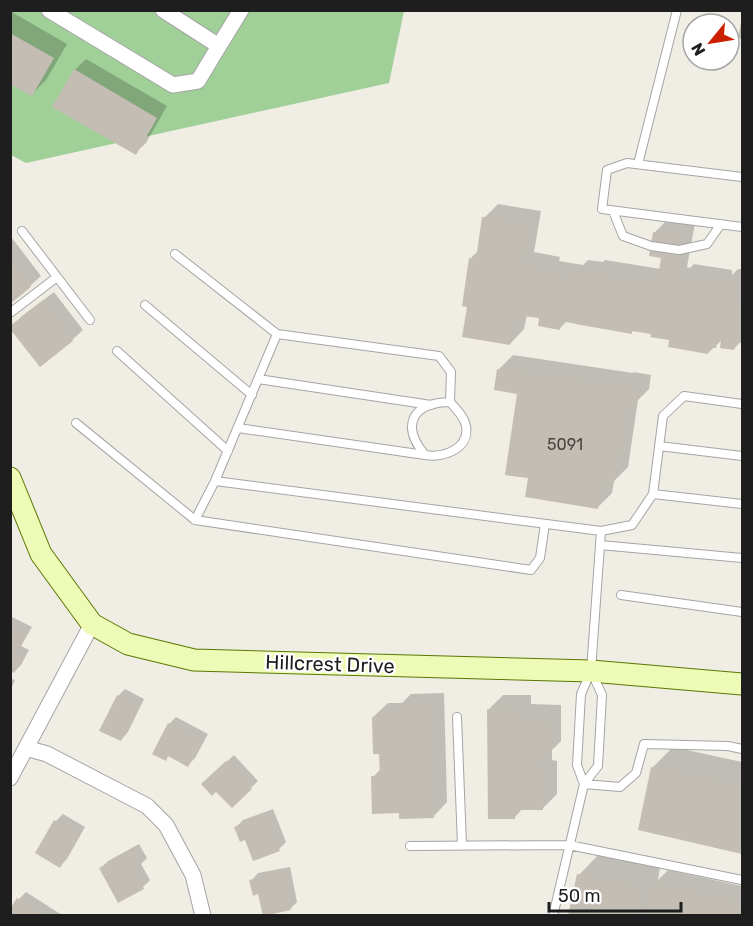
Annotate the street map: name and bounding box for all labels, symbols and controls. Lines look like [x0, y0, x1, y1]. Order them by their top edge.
north arrow [681, 12, 741, 72]
text: N [687, 40, 710, 59]
house number: 5091 [547, 435, 583, 454]
street label: Hillcrest Drive [265, 650, 395, 678]
scale bar [549, 875, 681, 913]
text: 50 m [558, 885, 601, 907]

